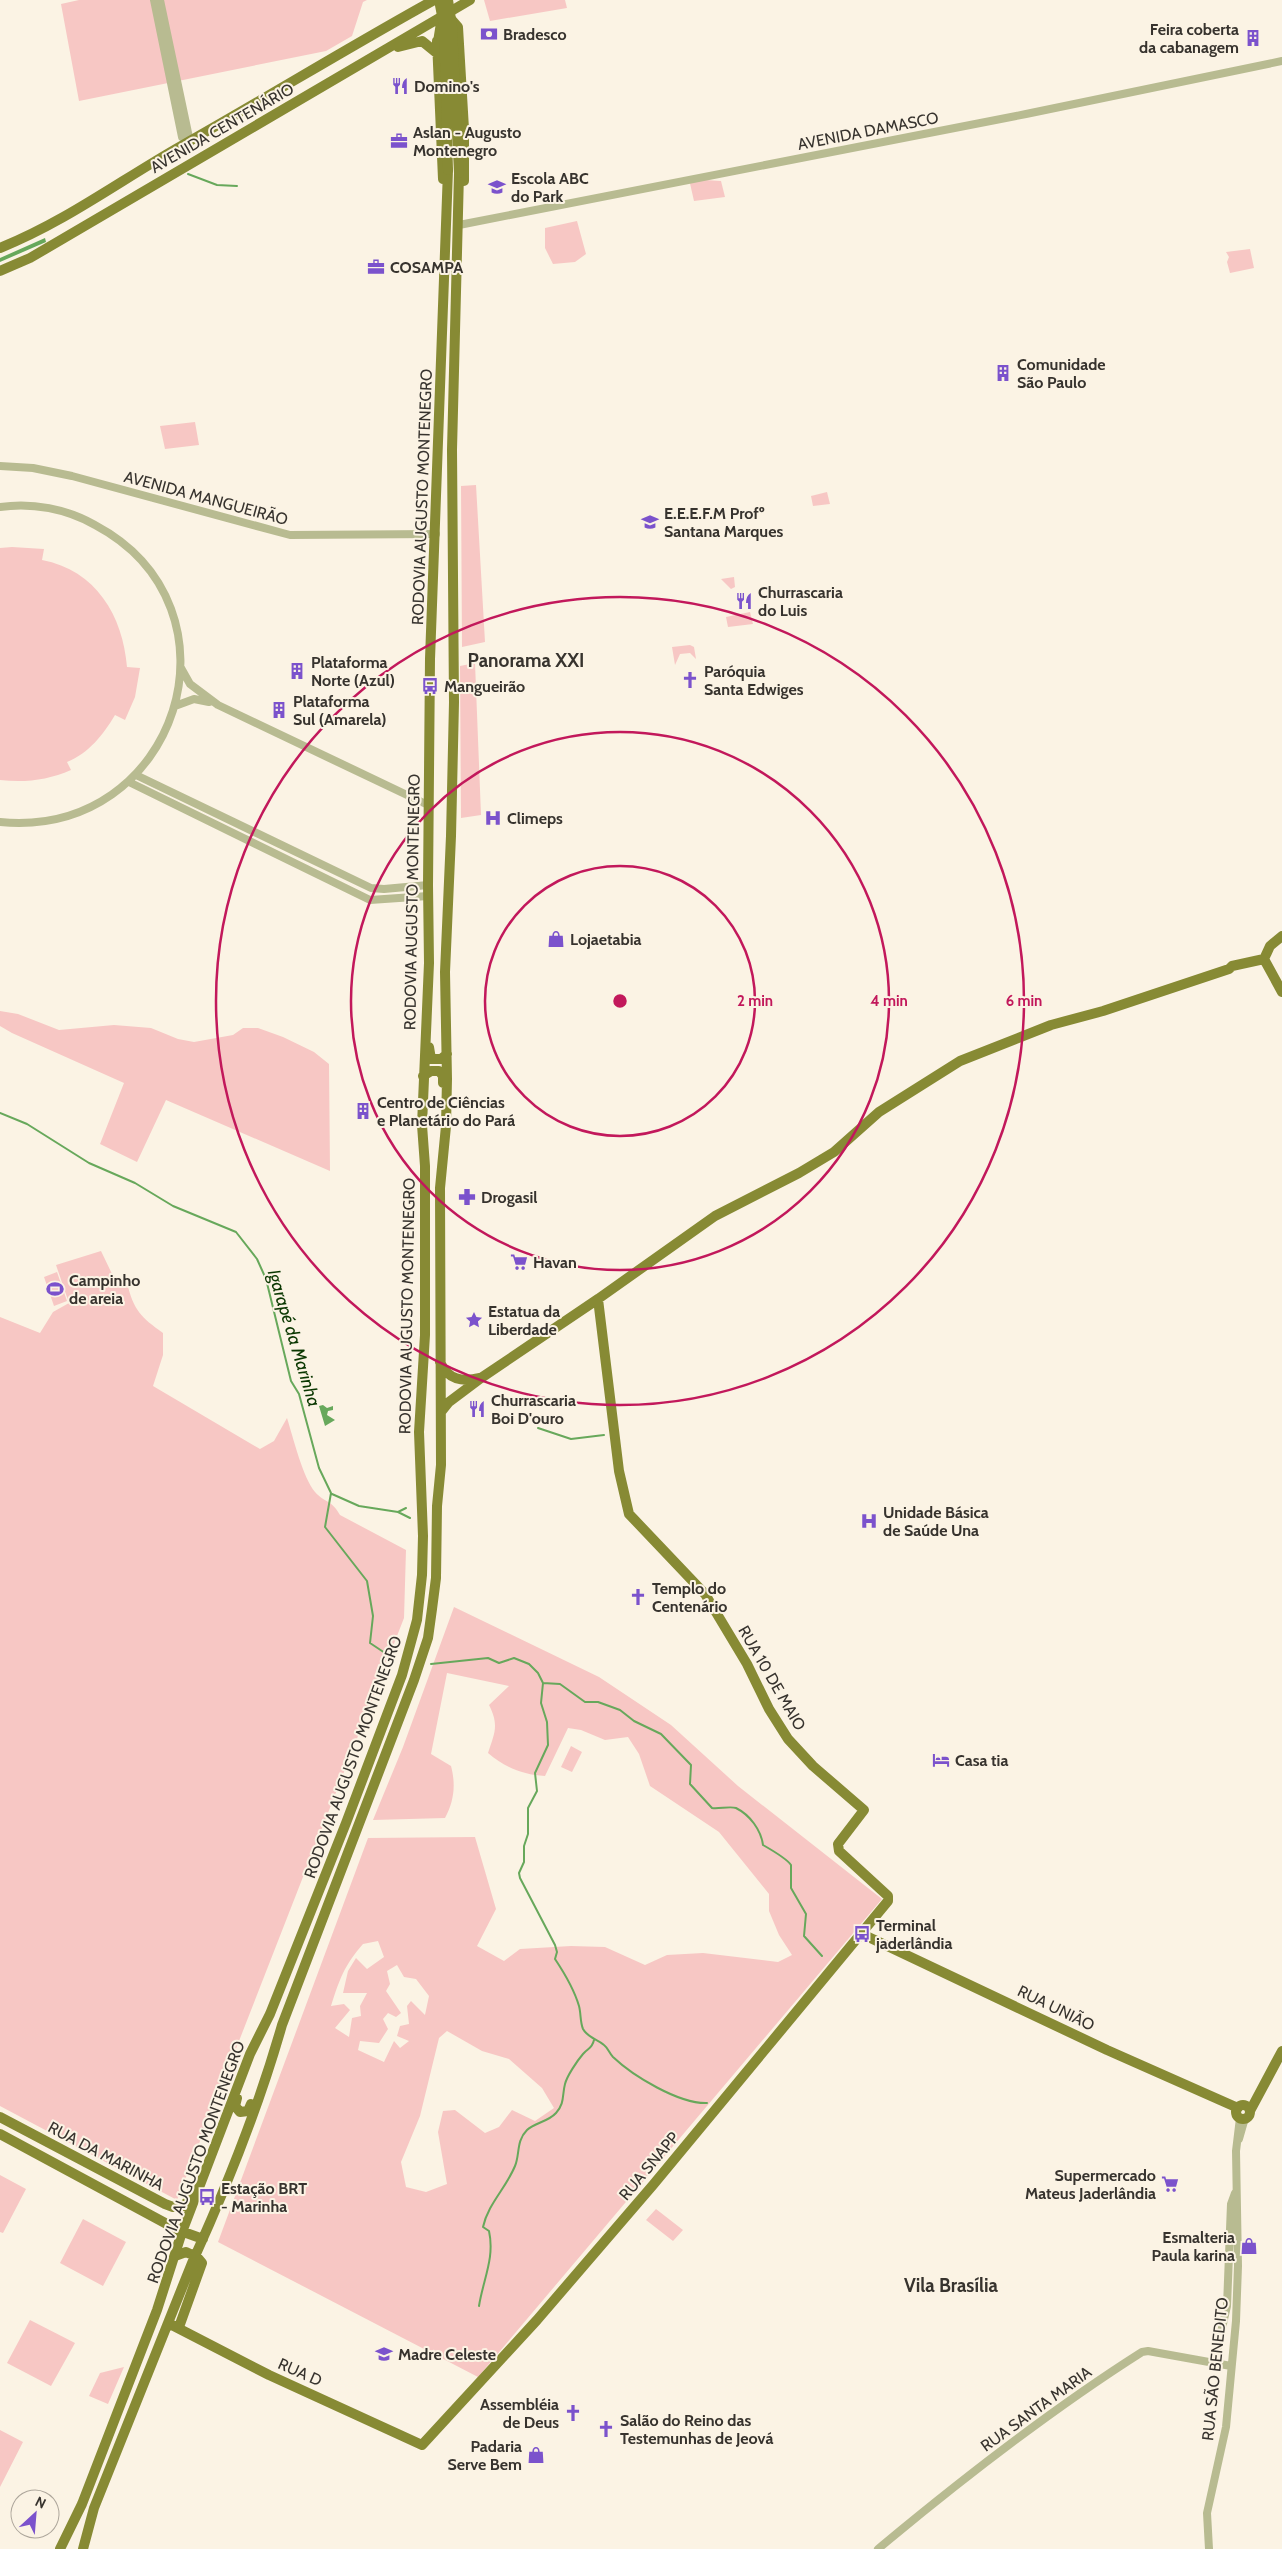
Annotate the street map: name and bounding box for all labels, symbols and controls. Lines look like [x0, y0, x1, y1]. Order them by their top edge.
place label: Feira coberta da cabanagem [1139, 20, 1239, 57]
bank icon: Bradesco [479, 24, 499, 44]
place label: Bradesco [503, 25, 567, 44]
building icon: Feira coberta da cabanagem [1243, 28, 1263, 48]
restaurant icon: Domino's [390, 76, 410, 96]
place label: Domino's [414, 77, 480, 96]
street label: AVENIDA CENTENÁRIO [147, 79, 297, 177]
street label: AVENIDA DAMASCO [796, 108, 940, 154]
place label: Aslan - Augusto Montenegro [413, 123, 521, 160]
office icon: Aslan - Augusto Montenegro [389, 131, 409, 151]
place label: Escola ABC do Park [511, 169, 589, 206]
school or university icon: Escola ABC do Park [487, 177, 507, 197]
office icon: COSAMPA [366, 257, 386, 277]
place label: COSAMPA [390, 258, 463, 277]
place label: Comunidade São Paulo [1017, 355, 1106, 392]
building icon: Comunidade São Paulo [993, 363, 1013, 383]
street label: RODOVIA AUGUSTO MONTENEGRO [408, 368, 436, 626]
street label: AVENIDA MANGUEIRÃO [122, 467, 290, 529]
place label: E.E.E.F.M Profº Santana Marques [664, 504, 783, 541]
school or university icon: E.E.E.F.M Profº Santana Marques [640, 512, 660, 532]
place label: Churrascaria do Luis [758, 583, 843, 620]
restaurant icon: Churrascaria do Luis [734, 591, 754, 611]
district label: Panorama XXI [468, 649, 584, 672]
place label: Plataforma Norte (Azul) [311, 653, 395, 690]
building icon: Plataforma Norte (Azul) [287, 661, 307, 681]
place label: Paróquia Santa Edwiges [704, 662, 804, 699]
church icon: Paróquia Santa Edwiges [680, 670, 700, 690]
bus stop icon: Mangueirão [420, 676, 440, 696]
place label: Mangueirão [444, 677, 525, 696]
place label: Plataforma Sul (Amarela) [293, 692, 387, 729]
building icon: Plataforma Sul (Amarela) [269, 700, 289, 720]
street label: RODOVIA AUGUSTO MONTENEGRO [400, 774, 424, 1030]
hospital icon: Climeps [483, 808, 503, 828]
place label: Climeps [507, 809, 563, 828]
shop icon: Lojaetabia [546, 929, 566, 949]
place label: Lojaetabia [570, 930, 642, 949]
centre of rings [611, 992, 629, 1010]
text: 2 min [737, 992, 773, 1010]
text: 4 min [870, 992, 908, 1010]
text: 6 min [1006, 992, 1042, 1010]
place label: Centro de Ciências e Planetário do Pará [377, 1093, 515, 1130]
building icon: Centro de Ciências e Planetário do Pará [353, 1101, 373, 1121]
street label: RODOVIA AUGUSTO MONTENEGRO [395, 1178, 419, 1434]
pharmacy icon: Drogasil [457, 1187, 477, 1207]
place label: Drogasil [481, 1188, 537, 1207]
supermarket icon: Havan [509, 1252, 529, 1272]
place label: Havan [533, 1253, 577, 1272]
water label: Igarapé da Marinha [263, 1267, 325, 1409]
place label: Campinho de areia [69, 1271, 140, 1308]
sports icon: Campinho de areia [45, 1279, 65, 1299]
place label: Estatua da Liberdade [488, 1302, 560, 1339]
place icon: Estatua da Liberdade [464, 1310, 484, 1330]
place label: Churrascaria Boi D'ouro [491, 1391, 576, 1428]
restaurant icon: Churrascaria Boi D'ouro [467, 1399, 487, 1419]
place label: Unidade Básica de Saúde Una [883, 1503, 989, 1540]
hospital icon: Unidade Básica de Saúde Una [859, 1511, 879, 1531]
place label: Templo do Centenário [652, 1579, 727, 1616]
church icon: Templo do Centenário [628, 1587, 648, 1607]
street label: RUA 10 DE MAIO [734, 1622, 810, 1734]
street label: RODOVIA AUGUSTO MONTENEGRO [300, 1633, 406, 1881]
hotel icon: Casa tia [931, 1750, 951, 1770]
place label: Casa tia [955, 1751, 1008, 1770]
place label: Terminal jaderlândia [875, 1916, 952, 1953]
bus stop icon: Terminal jaderlândia [852, 1924, 872, 1944]
street label: RUA UNIÃO [1014, 1981, 1098, 2035]
street label: RODOVIA AUGUSTO MONTENEGRO [143, 2038, 249, 2286]
street label: RUA DA MARINHA [45, 2117, 167, 2195]
street label: RUA SNAPP [615, 2128, 683, 2204]
place label: Supermercado Mateus Jaderlândia [1025, 2166, 1156, 2203]
supermarket icon: Supermercado Mateus Jaderlândia [1160, 2174, 1180, 2194]
place label: Estação BRT - Marinha [221, 2179, 307, 2216]
bus stop icon: Estação BRT - Marinha [197, 2187, 217, 2207]
place label: Esmalteria Paula karina [1152, 2228, 1235, 2265]
shop icon: Esmalteria Paula karina [1239, 2236, 1259, 2256]
district label: Vila Brasília [904, 2274, 999, 2297]
street label: RUA SÃO BENEDITO [1198, 2296, 1232, 2442]
school or university icon: Madre Celeste [374, 2344, 394, 2364]
place label: Madre Celeste [398, 2345, 496, 2364]
street label: RUA D [275, 2354, 325, 2390]
street label: RUA SANTA MARIA [977, 2362, 1095, 2456]
place label: Assembléia de Deus [480, 2395, 559, 2432]
church icon: Assembléia de Deus [563, 2403, 583, 2423]
place label: Salão do Reino das Testemunhas de Jeová [620, 2411, 773, 2448]
church icon: Salão do Reino das Testemunhas de Jeová [596, 2419, 616, 2439]
place label: Padaria Serve Bem [447, 2437, 522, 2474]
shop icon: Padaria Serve Bem [526, 2445, 546, 2465]
north arrow [10, 2489, 60, 2539]
text: N [32, 2492, 49, 2513]

